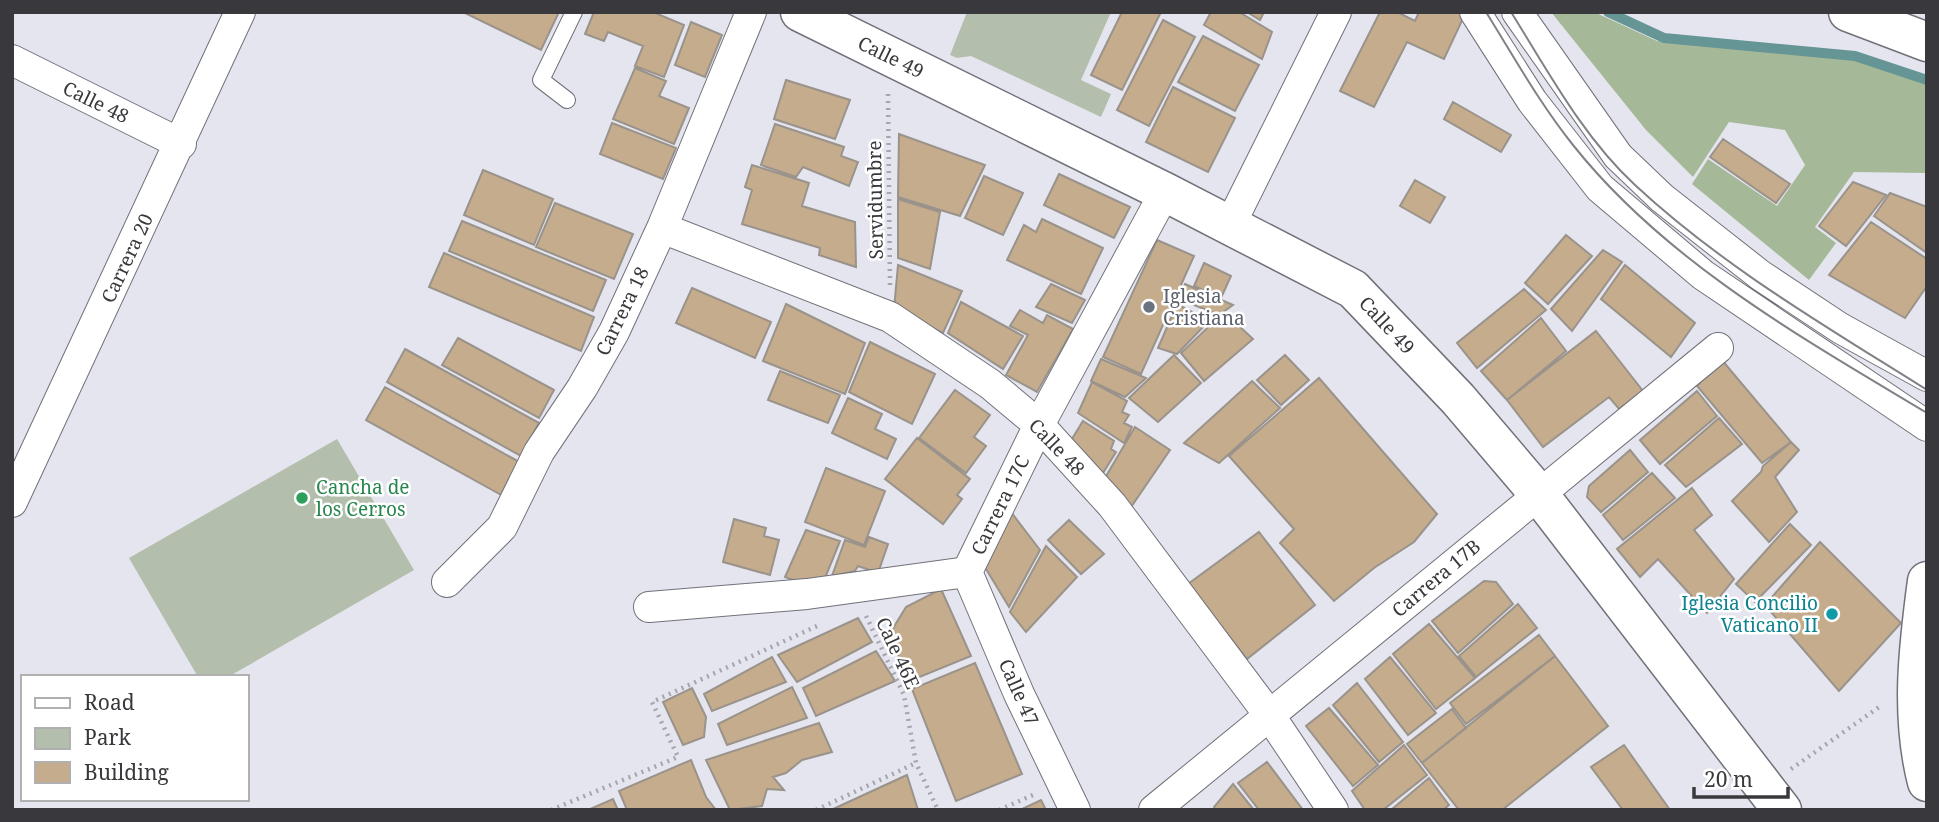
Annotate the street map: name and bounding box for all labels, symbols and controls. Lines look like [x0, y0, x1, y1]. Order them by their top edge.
street label: Calle 49 [854, 30, 928, 84]
street label: Calle 48 [59, 75, 133, 129]
street label: Servidumbre [861, 140, 889, 260]
street label: Carrera 20 [95, 209, 159, 307]
street label: Carrera 18 [589, 262, 655, 360]
place label: Iglesia Cristiana [1163, 283, 1245, 331]
street label: Calle 49 [1353, 290, 1421, 360]
marker: Iglesia Cristiana [1141, 299, 1157, 315]
street label: Calle 48 [1023, 413, 1091, 481]
street label: Carrera 17C [965, 451, 1035, 559]
place label: Cancha de los Cerros [316, 474, 410, 522]
marker: Cancha de los Cerros [294, 490, 310, 506]
street label: Carrera 17B [1386, 533, 1486, 623]
place label: Iglesia Concilio Vaticano II [1681, 590, 1818, 638]
marker: Iglesia Concilio Vaticano II [1824, 606, 1840, 622]
street label: Cale 46E [870, 613, 926, 693]
street label: Calle 47 [993, 655, 1045, 729]
legend [21, 675, 248, 801]
text: Road [84, 688, 135, 716]
text: Park [84, 723, 131, 751]
scale bar [1694, 756, 1788, 800]
text: Building [84, 758, 169, 786]
text: 20 m [1704, 765, 1753, 793]

